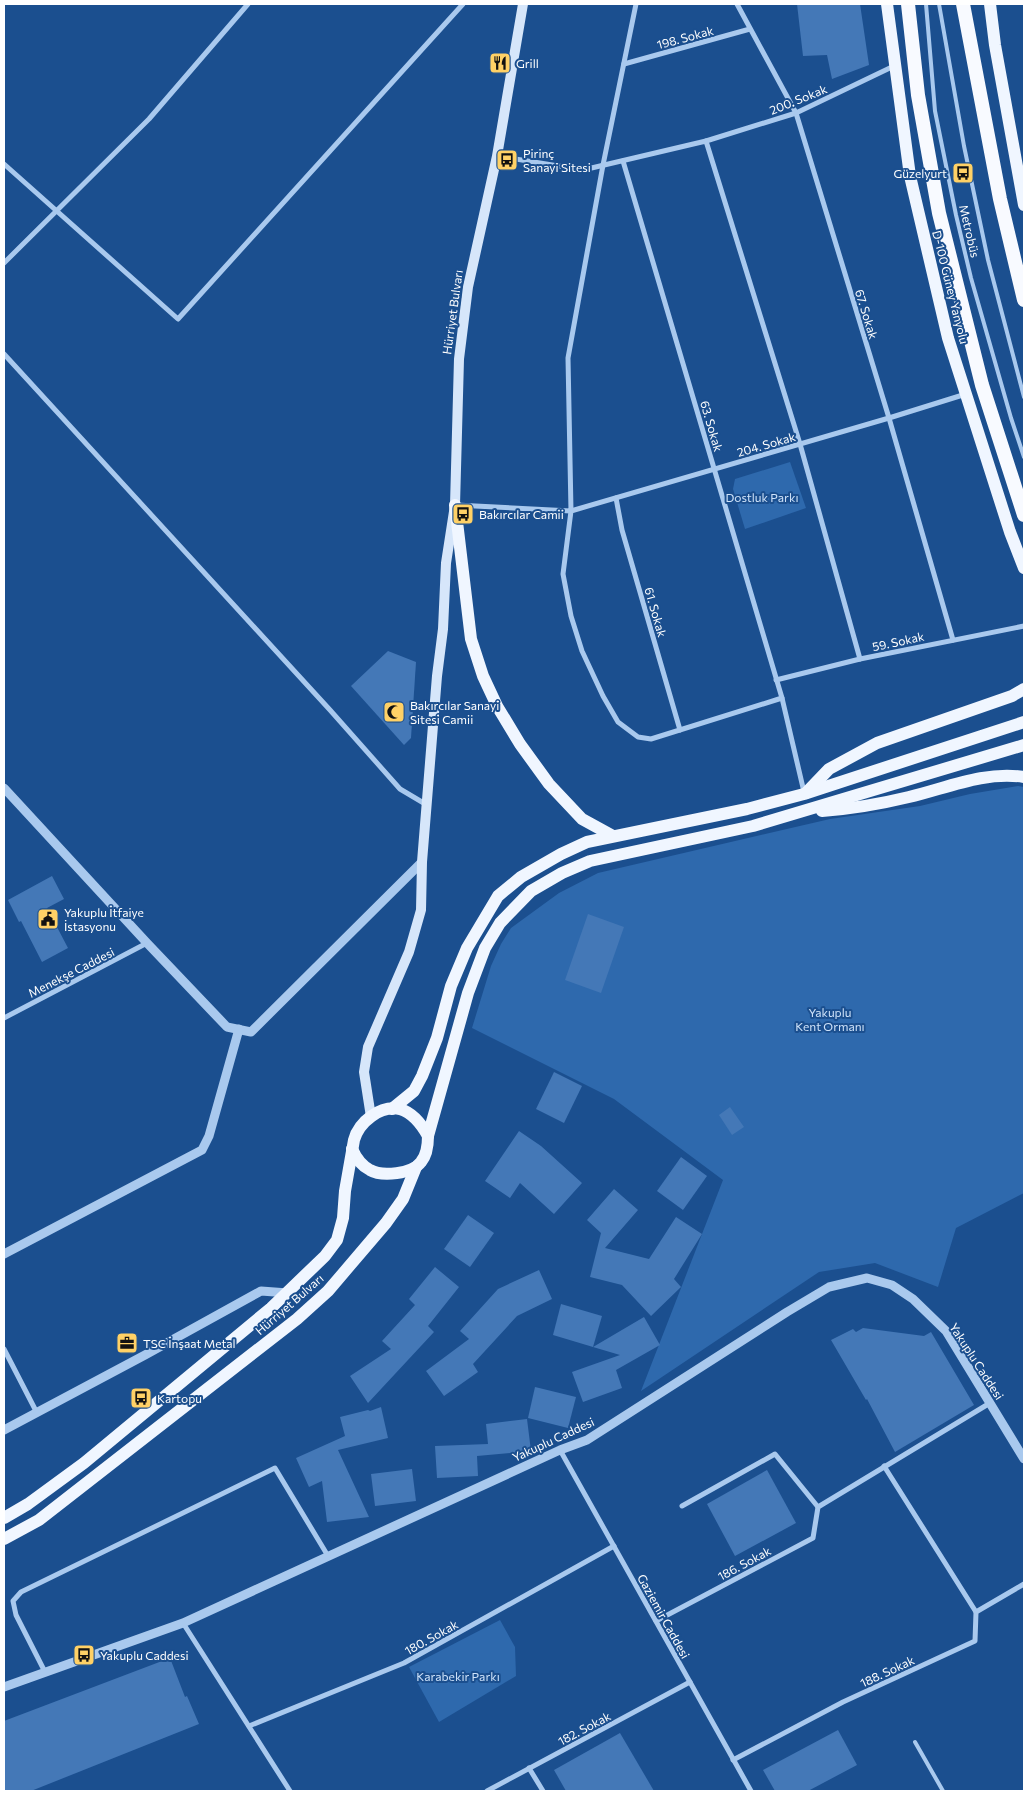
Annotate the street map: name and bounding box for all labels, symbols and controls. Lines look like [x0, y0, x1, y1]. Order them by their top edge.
street label: 198. Sokak [655, 23, 715, 51]
restaurant icon: Grill [488, 51, 512, 75]
place label: Grill [516, 56, 539, 70]
street label: 200. Sokak [767, 81, 829, 117]
place label: Pirinç Sanayi Sitesi [523, 146, 591, 174]
bus stop icon: Pirinç Sanayi Sitesi [495, 148, 519, 172]
bus stop icon: Güzelyurt [951, 161, 975, 185]
place label: Güzelyurt [894, 166, 947, 180]
street label: Metrobüs [957, 203, 983, 259]
street label: D-100 Güney Yanyolu [930, 229, 972, 345]
street label: Hürriyet Bulvarı [439, 269, 465, 355]
street label: 67. Sokak [853, 287, 881, 341]
street label: 63. Sokak [698, 399, 726, 454]
street label: 204. Sokak [735, 429, 797, 459]
park label: Dostluk Parkı [726, 490, 798, 504]
bus stop icon: Bakırcılar Camii [451, 502, 475, 526]
place label: Bakırcılar Camii [479, 507, 564, 521]
street label: 61. Sokak [642, 586, 670, 639]
street label: 59. Sokak [871, 629, 926, 653]
place label: Bakırcılar Sanayi Sitesi Camii [410, 698, 499, 726]
mosque icon: Bakırcılar Sanayi Sitesi Camii [382, 700, 406, 724]
place label: Yakuplu İtfaiye İstasyonu [64, 905, 144, 933]
public building icon: Yakuplu İtfaiye İstasyonu [36, 907, 60, 931]
street label: Menekşe Caddesi [26, 944, 116, 1000]
park label: Yakuplu Kent Ormanı [795, 1005, 865, 1033]
street label: Hürriyet Bulvarı [252, 1271, 326, 1337]
street label: Yakuplu Caddesi [947, 1320, 1007, 1402]
office icon: TSC İnşaat Metal [115, 1331, 139, 1355]
place label: TSC İnşaat Metal [143, 1336, 236, 1350]
bus stop icon: Kartopu [129, 1386, 153, 1410]
place label: Kartopu [157, 1391, 202, 1405]
street label: Yakuplu Caddesi [510, 1414, 596, 1464]
street label: 186. Sokak [715, 1543, 773, 1583]
street label: Gaziemir Caddesi [635, 1571, 693, 1661]
street label: 180. Sokak [402, 1616, 460, 1657]
bus stop icon: Yakuplu Caddesi [72, 1643, 96, 1667]
place label: Yakuplu Caddesi [100, 1648, 188, 1662]
street label: 188. Sokak [858, 1652, 917, 1690]
park label: Karabekir Parkı [416, 1669, 500, 1683]
street label: 182. Sokak [555, 1708, 613, 1748]

